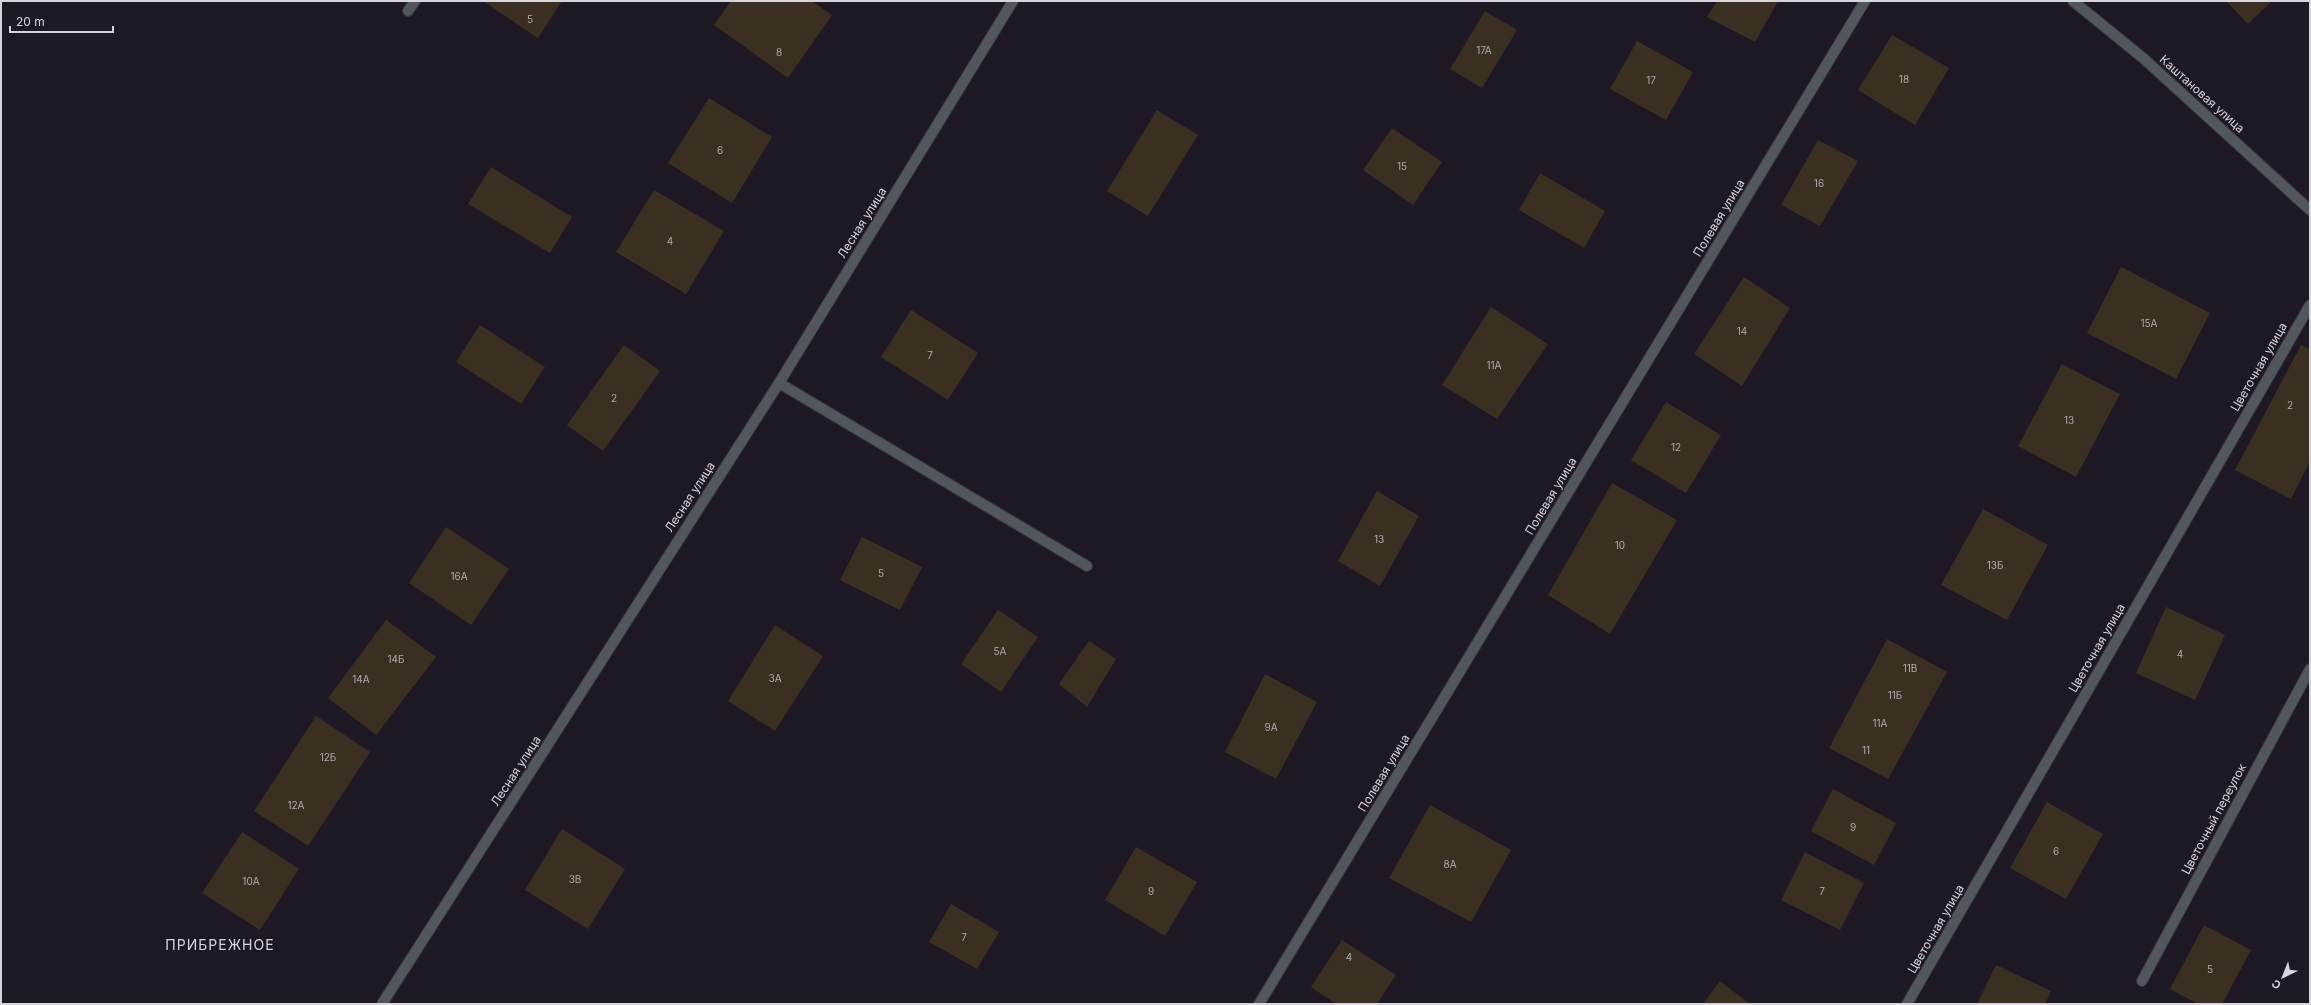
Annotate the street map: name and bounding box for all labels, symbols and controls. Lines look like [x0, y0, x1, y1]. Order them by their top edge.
scale bar [10, 8, 113, 34]
house number: 5 [527, 13, 533, 25]
text: 20 m [16, 14, 45, 29]
house number: 17А [1476, 44, 1492, 56]
house number: 8 [776, 46, 782, 58]
street label: Каштановая улица [2157, 52, 2248, 136]
house number: 18 [1899, 73, 1909, 85]
house number: 17 [1646, 74, 1656, 86]
house number: 6 [717, 144, 723, 156]
house number: 15 [1397, 160, 1407, 172]
street label: Полевая улица [1690, 176, 1748, 259]
house number: 16 [1814, 177, 1824, 189]
street label: Лесная улица [834, 185, 889, 261]
house number: 4 [667, 235, 673, 247]
house number: 15А [2140, 317, 2158, 329]
street label: Цветочная улица [2227, 320, 2290, 414]
house number: 14 [1737, 325, 1747, 337]
house number: 7 [927, 349, 933, 361]
house number: 11А [1486, 359, 1502, 371]
house number: 2 [611, 392, 617, 404]
house number: 2 [2287, 399, 2293, 411]
house number: 13 [2064, 414, 2074, 426]
house number: 12 [1671, 441, 1681, 453]
street label: Полевая улица [1522, 454, 1580, 537]
street label: Лесная улица [661, 459, 718, 535]
house number: 13 [1374, 533, 1384, 545]
house number: 10 [1615, 539, 1625, 551]
house number: 13Б [1987, 559, 2003, 571]
house number: 5 [878, 567, 884, 579]
house number: 16А [450, 570, 468, 582]
street label: Цветочная улица [2065, 601, 2128, 695]
house number: 5А [994, 645, 1007, 657]
house number: 4 [2177, 648, 2183, 660]
house number: 14Б [388, 653, 405, 665]
house number: 11В [1903, 662, 1917, 674]
house number: 3А [768, 672, 782, 684]
house number: 14А [352, 673, 370, 685]
house number: 11Б [1888, 689, 1902, 701]
house number: 11А [1872, 717, 1888, 729]
house number: 9А [1264, 721, 1278, 733]
street label: Полевая улица [1355, 731, 1413, 814]
street label: Лесная улица [487, 733, 544, 809]
house number: 11 [1862, 744, 1870, 756]
house number: 12Б [320, 751, 336, 763]
street label: Цветочный переулок [2178, 760, 2249, 877]
house number: 12А [287, 799, 305, 811]
house number: 9 [1850, 821, 1856, 833]
house number: 6 [2053, 845, 2059, 857]
house number: 8А [1443, 858, 1457, 870]
house number: 3В [569, 873, 581, 885]
house number: 10А [242, 875, 260, 887]
street label: Цветочная улица [1904, 882, 1967, 976]
house number: 9 [1148, 885, 1154, 897]
house number: 7 [1819, 885, 1825, 897]
house number: 7 [961, 931, 967, 943]
district label: ПРИБРЕЖНОЕ [165, 936, 275, 953]
house number: 4 [1346, 951, 1352, 963]
north arrow [2263, 957, 2303, 997]
house number: 5 [2207, 963, 2213, 975]
text: С [2268, 976, 2284, 992]

